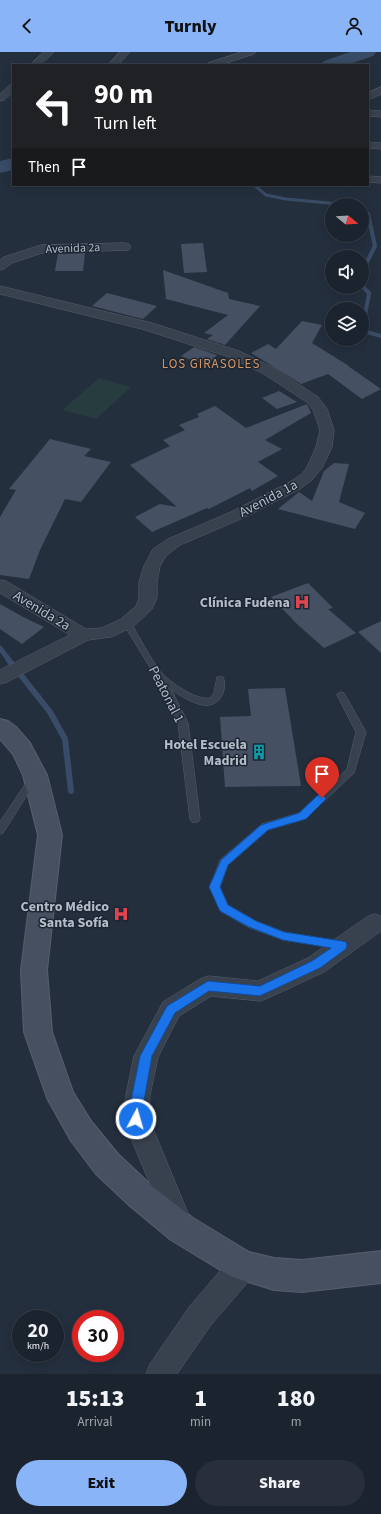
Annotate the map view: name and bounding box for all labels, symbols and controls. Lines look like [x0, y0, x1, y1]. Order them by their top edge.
text: Turnly [164, 14, 217, 39]
icon: back [16, 15, 38, 37]
icon: person [343, 15, 365, 37]
text: 90 m [94, 74, 153, 114]
icon: left [28, 80, 80, 132]
text: Turn left [94, 111, 156, 136]
icon: arrive [68, 156, 90, 178]
text: Then [28, 157, 60, 178]
north arrow [325, 198, 369, 242]
map controls [325, 198, 369, 346]
street label: Avenida 2a [45, 239, 101, 258]
button: sound [325, 250, 369, 294]
button: layers [325, 302, 369, 346]
district label: LOS GIRASOLES [162, 355, 260, 373]
street label: Avenida 1a [236, 475, 301, 523]
street label: Avenida 2a [9, 586, 74, 636]
place label: Clínica Fudena [200, 593, 290, 613]
hospital icon: Clínica Fudena [293, 593, 311, 611]
street label: Peatonal 1 [143, 663, 189, 726]
place label: Hotel Escuela Madrid [164, 735, 247, 771]
building icon: Hotel Escuela Madrid [250, 743, 268, 761]
pin [305, 757, 339, 798]
icon: arrive [311, 763, 333, 785]
place label: Centro Médico Santa Sofía [20, 897, 109, 933]
hospital icon: Centro Médico Santa Sofía [112, 905, 130, 923]
position arrow [115, 1098, 157, 1140]
speed limit sign: 30 [72, 1310, 124, 1362]
text: 20 [27, 1317, 49, 1345]
text: km/h [27, 1339, 49, 1353]
text: 15:13 [66, 1381, 124, 1416]
text: 1 [194, 1381, 207, 1416]
text: 180 [277, 1381, 315, 1416]
text: Arrival [78, 1413, 113, 1431]
text: min [190, 1413, 211, 1431]
text: m [291, 1413, 301, 1431]
button: Exit [16, 1460, 187, 1506]
button: Share [195, 1460, 365, 1506]

